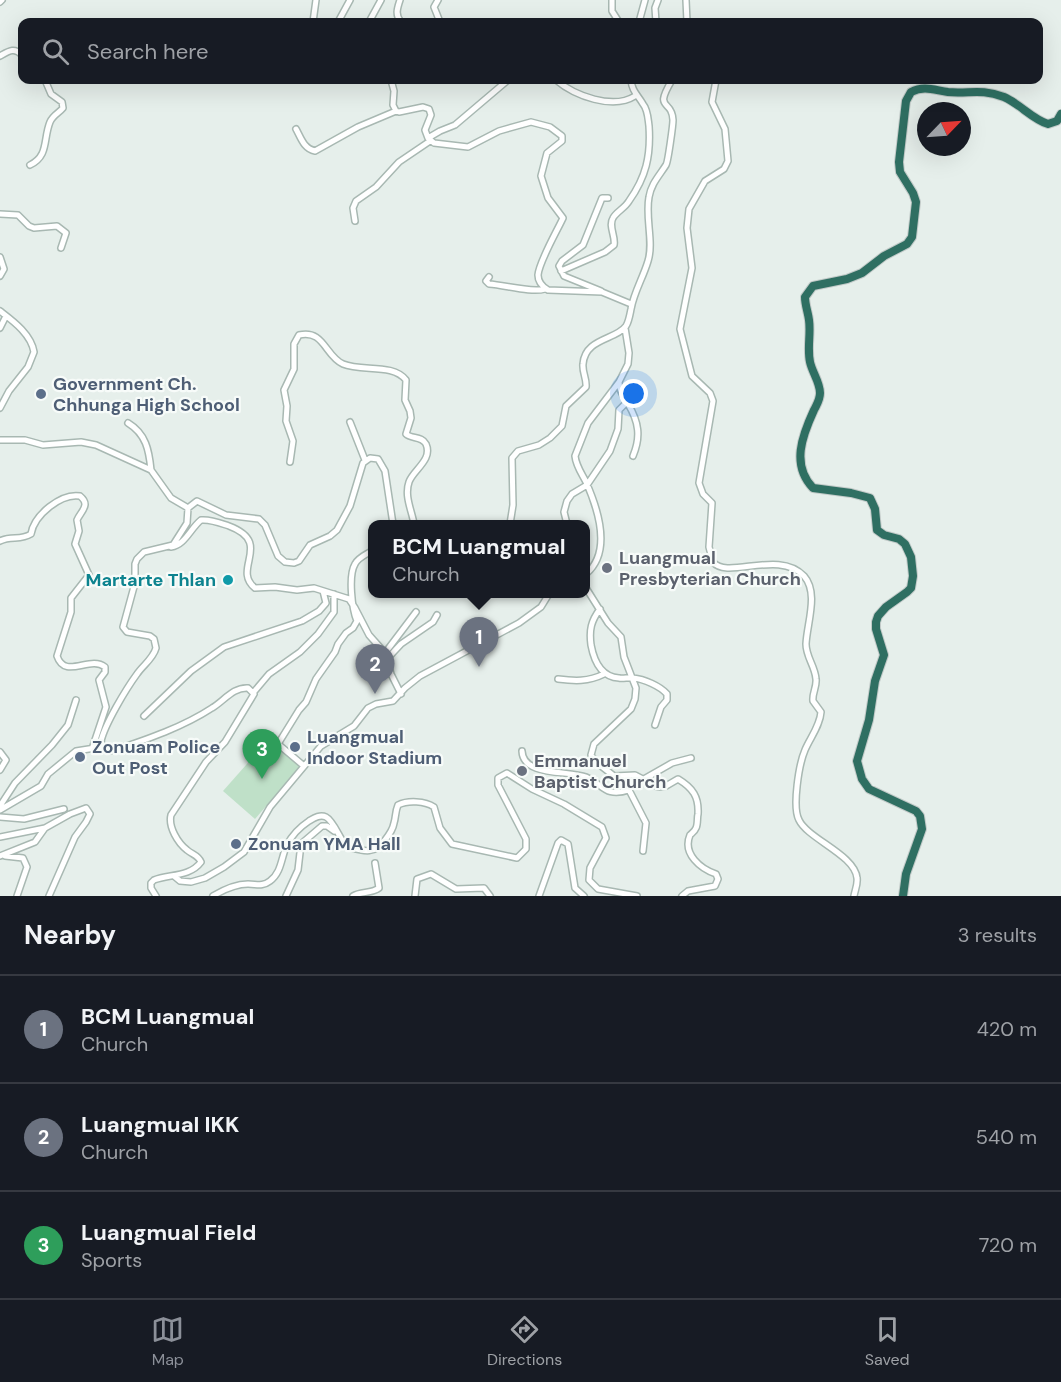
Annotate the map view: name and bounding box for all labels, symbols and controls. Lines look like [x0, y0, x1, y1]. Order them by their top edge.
search box [18, 18, 1043, 84]
icon: search [39, 35, 72, 68]
text: Search here [87, 37, 208, 66]
north arrow [917, 102, 971, 156]
place label: Government Ch. Chhunga High School [53, 372, 240, 417]
your location [619, 379, 648, 408]
marker: Government Ch. Chhunga High School [34, 387, 48, 401]
popup [368, 520, 590, 598]
text: BCM Luangmual [392, 532, 566, 561]
place label: Luangmual Presbyterian Church [619, 546, 801, 591]
text: Church [392, 561, 460, 587]
marker: Luangmual Presbyterian Church [600, 561, 614, 575]
place label: Martarte Thlan [85, 568, 216, 592]
marker: Martarte Thlan [221, 573, 235, 587]
pin: 1 [460, 618, 498, 667]
pin: 2 [356, 644, 394, 694]
place label: Luangmual Indoor Stadium [307, 725, 442, 770]
pin: 3 [242, 730, 282, 779]
place label: Zonuam Police Out Post [92, 735, 221, 780]
marker: Luangmual Indoor Stadium [288, 740, 302, 754]
place label: Emmanuel Baptist Church [534, 749, 666, 794]
marker: Zonuam Police Out Post [73, 750, 87, 764]
marker: Emmanuel Baptist Church [515, 764, 529, 778]
place label: Zonuam YMA Hall [248, 832, 401, 856]
marker: Zonuam YMA Hall [229, 837, 243, 851]
text: Nearby [24, 918, 116, 952]
text: 3 results [958, 922, 1037, 948]
text: BCM Luangmual [81, 1002, 254, 1031]
text: 1 [40, 1016, 47, 1042]
text: 420 m [977, 1016, 1037, 1042]
text: Church [81, 1031, 148, 1057]
text: Luangmual IKK [81, 1110, 239, 1139]
text: 2 [38, 1124, 49, 1150]
text: 540 m [976, 1124, 1037, 1150]
text: Church [81, 1139, 148, 1165]
text: Luangmual Field [81, 1218, 256, 1247]
text: 3 [37, 1232, 50, 1258]
text: 720 m [979, 1232, 1037, 1258]
text: Sports [81, 1247, 142, 1273]
tab: Map [151, 1313, 184, 1370]
tab: Directions [487, 1313, 562, 1370]
tab: Saved [865, 1313, 910, 1370]

